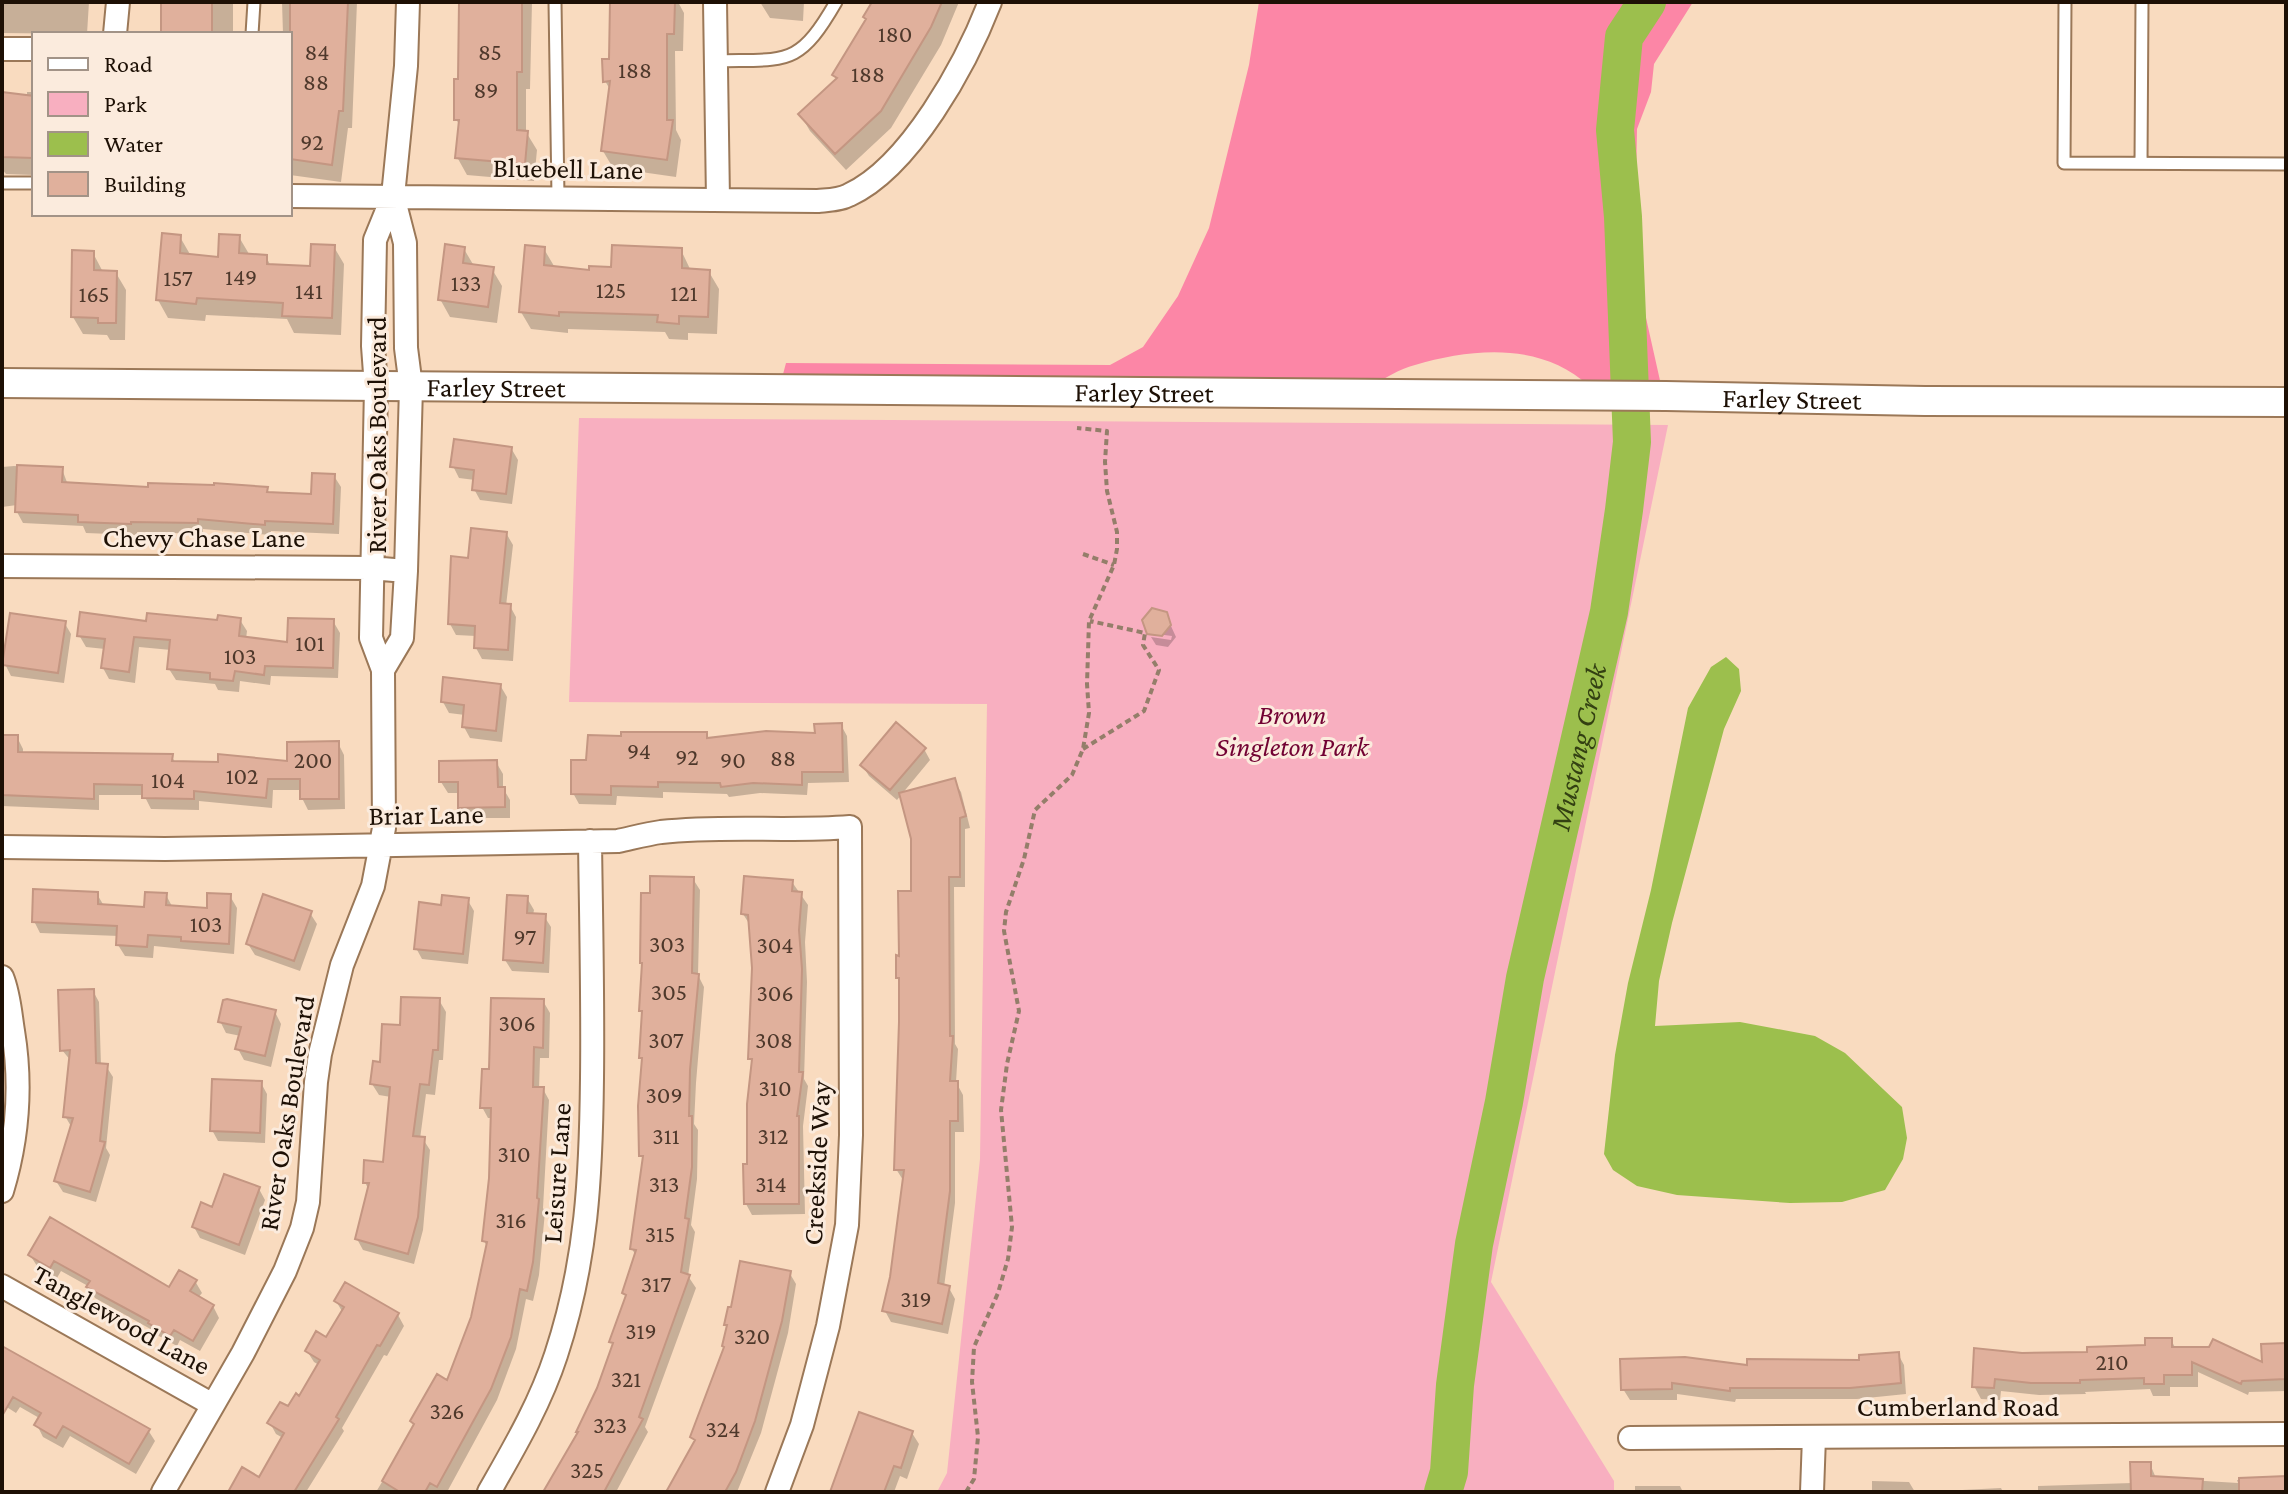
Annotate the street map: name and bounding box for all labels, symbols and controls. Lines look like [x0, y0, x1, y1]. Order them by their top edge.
house number: 180 [878, 20, 912, 47]
legend [32, 32, 292, 216]
house number: 84 [304, 38, 330, 65]
house number: 85 [478, 38, 502, 65]
text: Road [104, 50, 153, 77]
house number: 188 [618, 56, 652, 83]
house number: 188 [851, 60, 885, 87]
house number: 88 [303, 68, 329, 95]
house number: 89 [474, 76, 498, 103]
text: Park [104, 90, 147, 117]
house number: 92 [300, 128, 324, 155]
text: Water [104, 130, 163, 157]
street label: Bluebell Lane [492, 152, 644, 185]
text: Building [104, 170, 186, 197]
house number: 149 [225, 263, 257, 290]
house number: 157 [163, 264, 193, 291]
house number: 133 [451, 269, 481, 296]
house number: 125 [596, 276, 626, 303]
house number: 141 [295, 277, 323, 304]
house number: 121 [670, 279, 698, 306]
house number: 165 [78, 280, 110, 307]
street label: River Oaks Boulevard [361, 316, 392, 554]
street label: Farley Street [426, 371, 566, 403]
street label: Farley Street [1074, 376, 1214, 408]
street label: Farley Street [1722, 382, 1863, 416]
street label: Chevy Chase Lane [103, 522, 305, 553]
house number: 101 [295, 629, 325, 656]
house number: 103 [224, 642, 256, 669]
water label: Mustang Creek [1542, 659, 1613, 835]
park label: Brown Singleton Park [1216, 699, 1370, 762]
house number: 94 [627, 737, 651, 764]
house number: 92 [675, 743, 699, 770]
house number: 88 [770, 744, 796, 771]
house number: 200 [294, 746, 332, 773]
house number: 90 [720, 746, 746, 773]
house number: 102 [226, 762, 258, 789]
house number: 104 [151, 766, 185, 793]
street label: Briar Lane [368, 798, 484, 831]
house number: 103 [190, 910, 222, 937]
house number: 97 [514, 923, 536, 950]
house number: 303 [649, 930, 685, 957]
house number: 304 [756, 931, 794, 958]
house number: 305 [651, 978, 687, 1005]
house number: 306 [756, 979, 794, 1006]
street label: River Oaks Boulevard [253, 993, 320, 1233]
house number: 306 [498, 1009, 536, 1036]
house number: 307 [648, 1026, 684, 1053]
house number: 308 [755, 1026, 793, 1053]
house number: 310 [759, 1074, 791, 1101]
street label: Creekside Way [797, 1079, 836, 1246]
house number: 309 [645, 1081, 683, 1108]
street label: Leisure Lane [536, 1102, 577, 1244]
house number: 311 [652, 1122, 680, 1149]
house number: 312 [758, 1122, 788, 1149]
house number: 310 [498, 1140, 530, 1167]
house number: 313 [649, 1170, 679, 1197]
house number: 314 [755, 1170, 787, 1197]
house number: 316 [495, 1206, 527, 1233]
house number: 315 [645, 1220, 675, 1247]
street label: Tanglewood Lane [28, 1258, 216, 1381]
house number: 317 [641, 1270, 671, 1297]
house number: 319 [900, 1285, 932, 1312]
house number: 319 [625, 1317, 657, 1344]
house number: 320 [734, 1322, 770, 1349]
house number: 210 [2096, 1348, 2128, 1375]
house number: 321 [611, 1365, 641, 1392]
street label: Cumberland Road [1857, 1391, 2059, 1422]
house number: 326 [430, 1397, 464, 1424]
house number: 323 [593, 1411, 627, 1438]
house number: 324 [706, 1415, 740, 1442]
house number: 325 [570, 1456, 604, 1483]

